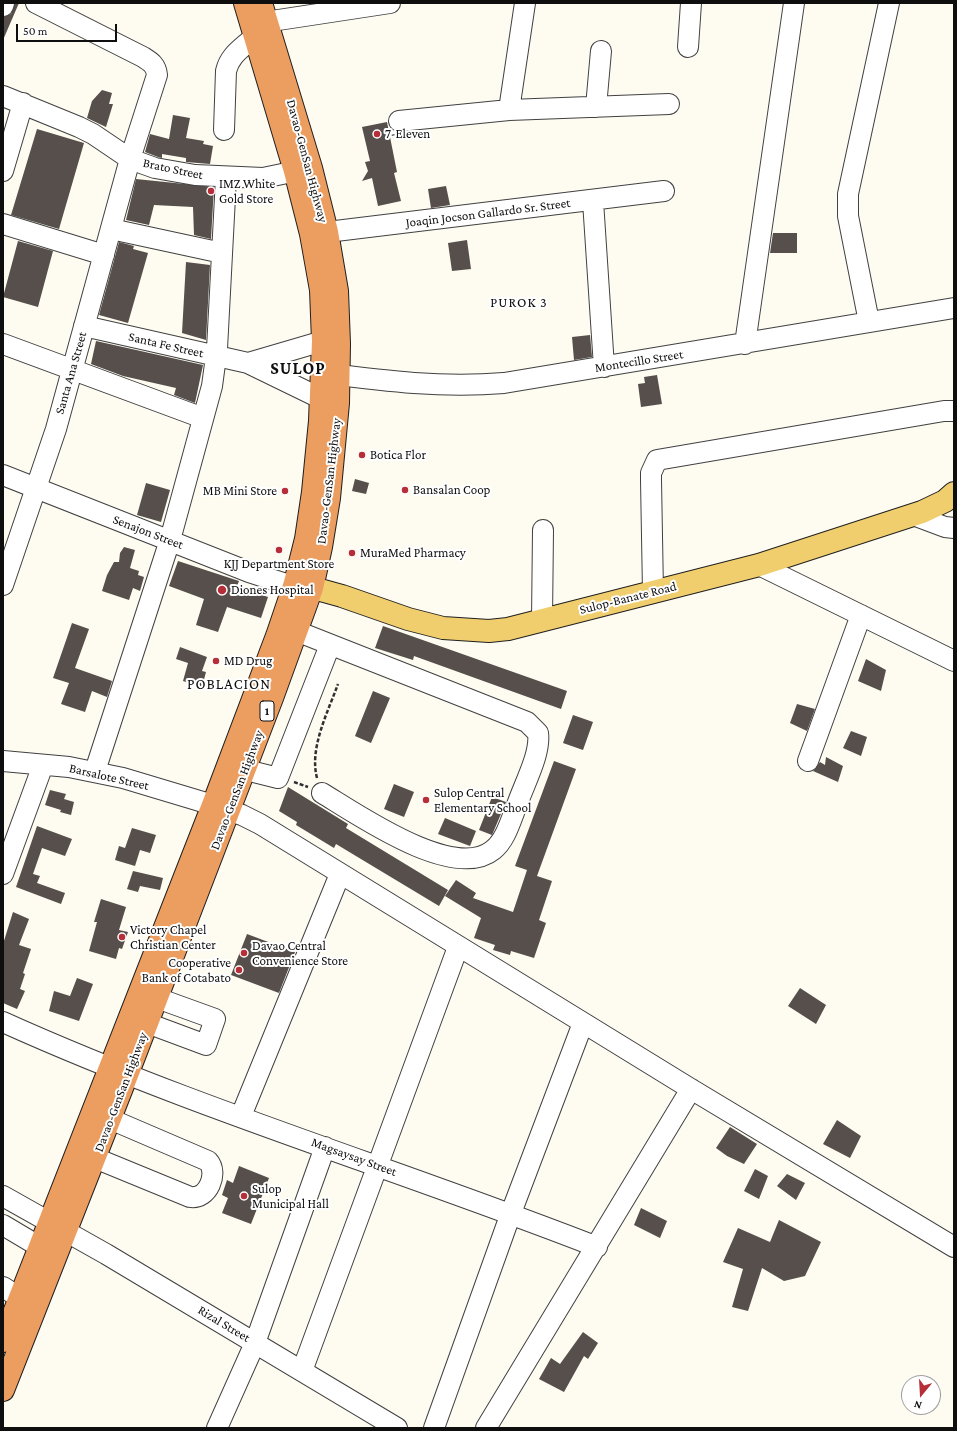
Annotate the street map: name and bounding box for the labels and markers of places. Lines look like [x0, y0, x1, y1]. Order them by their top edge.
place label: 7-Eleven [385, 126, 430, 142]
marker: 7-Eleven [372, 129, 382, 139]
place label: IMZ White Gold Store [219, 176, 275, 207]
marker: IMZ White Gold Store [206, 186, 216, 196]
place label: Botica Flor [370, 447, 426, 463]
marker: Botica Flor [357, 450, 367, 460]
place label: Bansalan Coop [413, 482, 490, 498]
place label: MB Mini Store [203, 483, 277, 499]
marker: Bansalan Coop [400, 485, 410, 495]
marker: MB Mini Store [280, 486, 290, 496]
marker: KJJ Department Store [274, 545, 284, 555]
place label: MuraMed Pharmacy [360, 545, 466, 561]
marker: MuraMed Pharmacy [347, 548, 357, 558]
place label: KJJ Department Store [224, 556, 334, 572]
place label: Diones Hospital [231, 582, 314, 598]
marker: Diones Hospital [216, 584, 228, 596]
place label: MD Drug [224, 653, 272, 669]
marker: MD Drug [211, 656, 221, 666]
place label: Sulop Central Elementary School [434, 785, 531, 816]
marker: Sulop Central Elementary School [421, 795, 431, 805]
place label: Victory Chapel Christian Center [130, 922, 216, 953]
marker: Victory Chapel Christian Center [117, 932, 127, 942]
place label: Davao Central Convenience Store [252, 938, 348, 969]
marker: Davao Central Convenience Store [239, 948, 249, 958]
place label: Cooperative Bank of Cotabato [142, 955, 231, 986]
marker: Cooperative Bank of Cotabato [234, 965, 244, 975]
place label: Sulop Municipal Hall [252, 1181, 329, 1212]
marker: Sulop Municipal Hall [239, 1191, 249, 1201]

